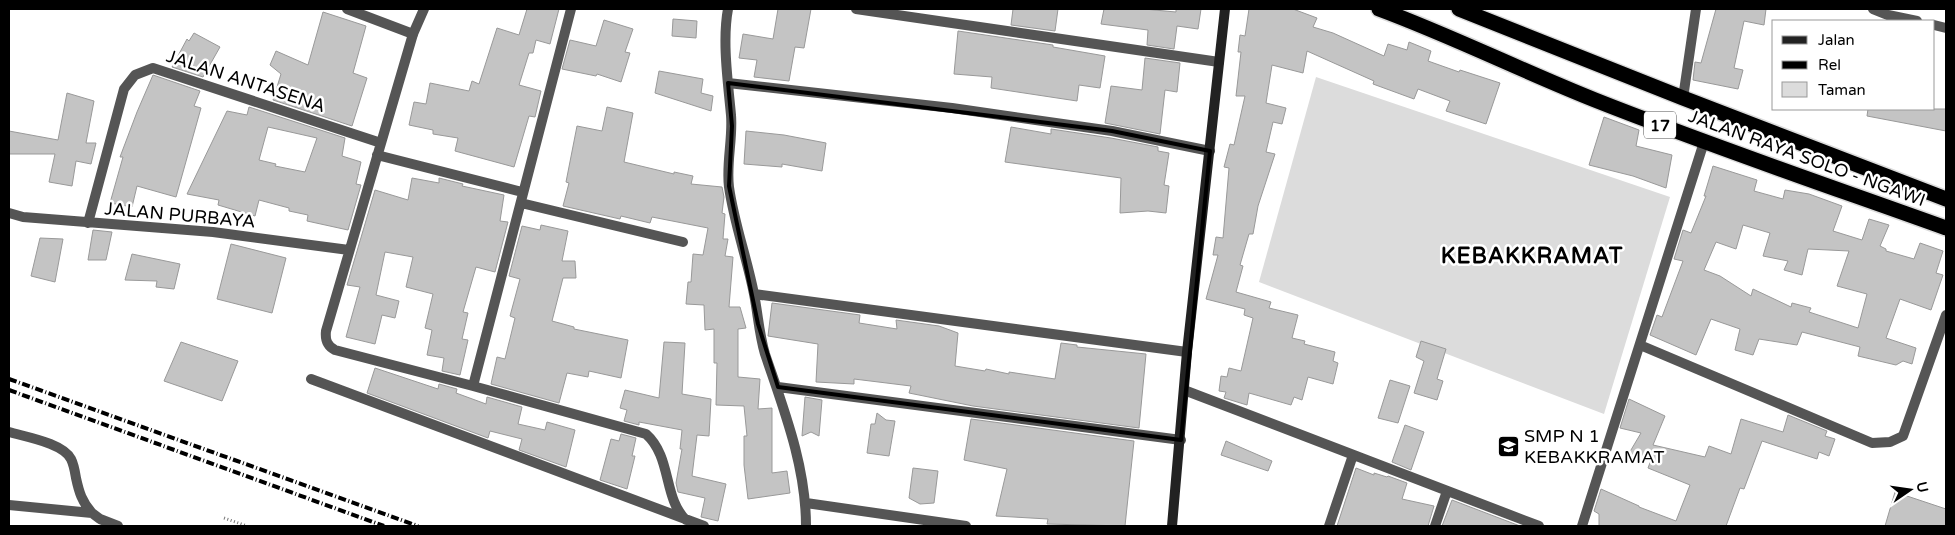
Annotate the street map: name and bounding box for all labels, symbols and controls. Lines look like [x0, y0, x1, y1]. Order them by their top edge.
legend [1772, 20, 1935, 110]
text: Jalan [1818, 31, 1855, 49]
street label: JALAN ANTASENA [164, 45, 328, 117]
text: Rel [1818, 56, 1841, 74]
text: Taman [1818, 81, 1866, 99]
street label: JALAN RAYA SOLO - NGAWI [1686, 105, 1928, 211]
road number: 17 [1644, 112, 1676, 138]
street label: JALAN PURBAYA [104, 197, 256, 233]
district label: KEBAKKRAMAT [1441, 243, 1623, 269]
place label: SMP N 1 KEBAKKRAMAT [1524, 425, 1665, 468]
school or university icon: SMP N 1 KEBAKKRAMAT [1496, 434, 1520, 458]
north arrow [1885, 465, 1935, 515]
text: U [1913, 480, 1932, 494]

